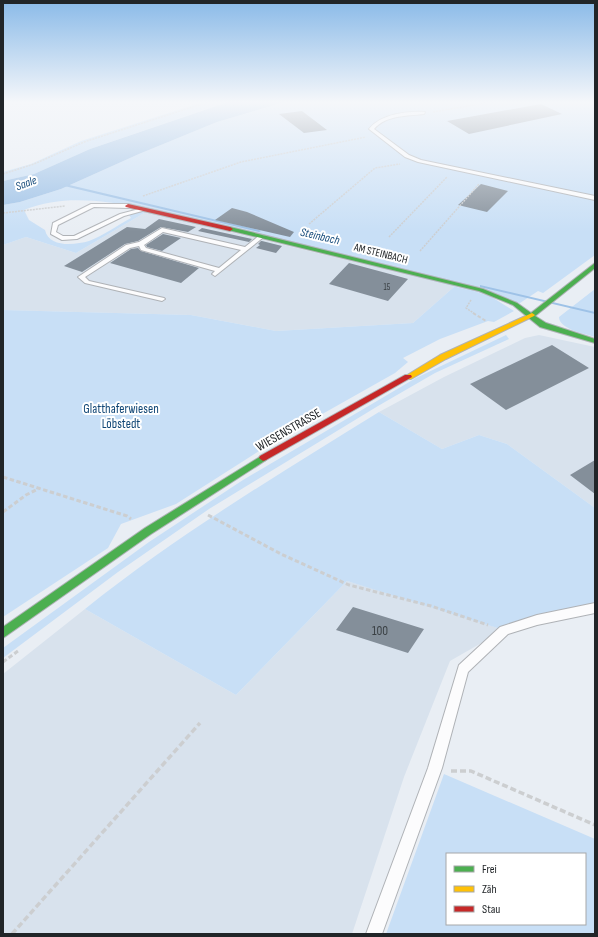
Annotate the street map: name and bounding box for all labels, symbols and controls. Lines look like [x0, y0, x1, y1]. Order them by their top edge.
water label: Saale [13, 173, 39, 194]
water label: Steinbach [299, 225, 341, 248]
street label: AM STEINBACH [352, 240, 409, 266]
house number: 15 [384, 282, 391, 293]
park label: Glatthaferwiesen Löbstedt [83, 401, 159, 432]
street label: WIESENSTRASSE [253, 405, 324, 455]
house number: 100 [372, 623, 388, 639]
legend [446, 853, 586, 925]
text: Frei [482, 862, 497, 877]
text: Zäh [482, 882, 497, 897]
text: Stau [482, 902, 500, 917]

